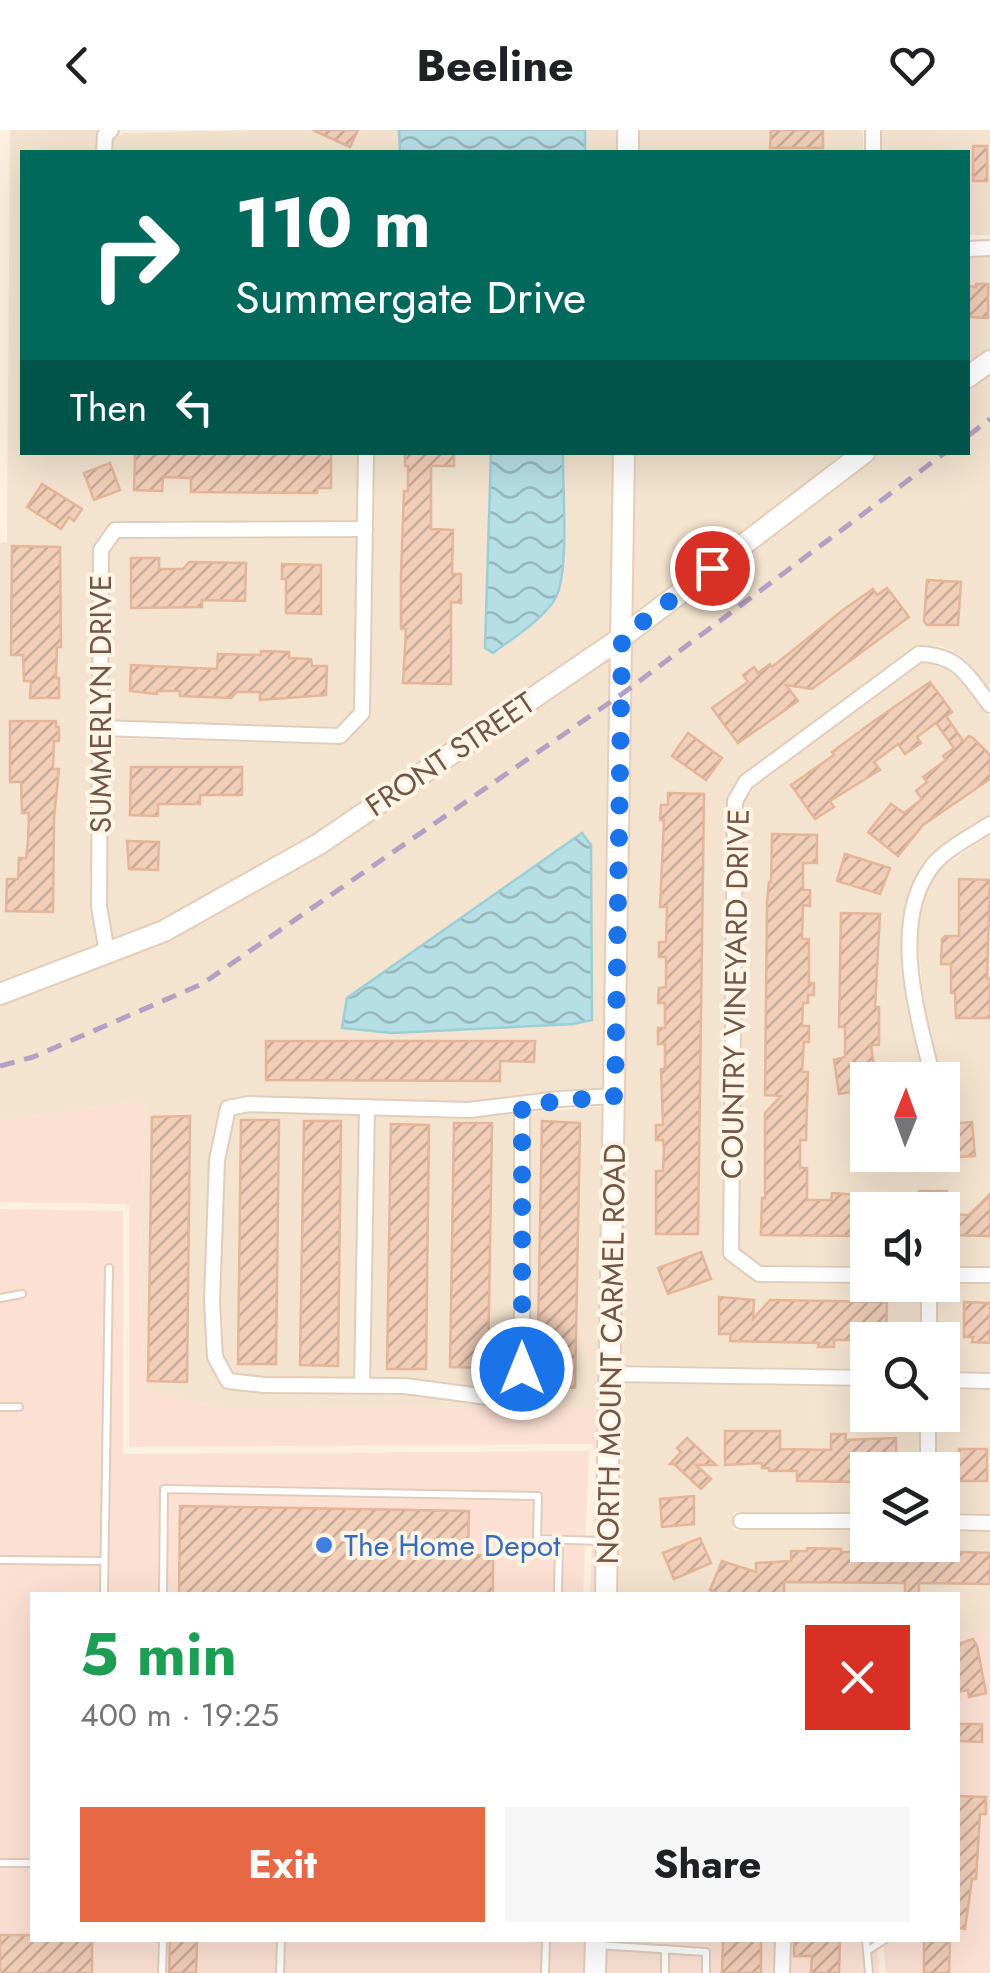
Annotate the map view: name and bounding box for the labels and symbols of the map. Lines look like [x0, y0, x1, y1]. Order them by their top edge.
pin [670, 526, 755, 611]
street label: SUMMERLYN DRIVE [79, 575, 122, 833]
street label: FRONT STREET [357, 681, 543, 827]
street label: COUNTRY VINEYARD DRIVE [710, 808, 760, 1180]
north arrow [850, 1062, 960, 1172]
street label: NORTH MOUNT CARMEL ROAD [586, 1143, 636, 1565]
position arrow [470, 1317, 574, 1421]
place label: The Home Depot [344, 1524, 561, 1567]
marker: The Home Depot [313, 1534, 335, 1556]

